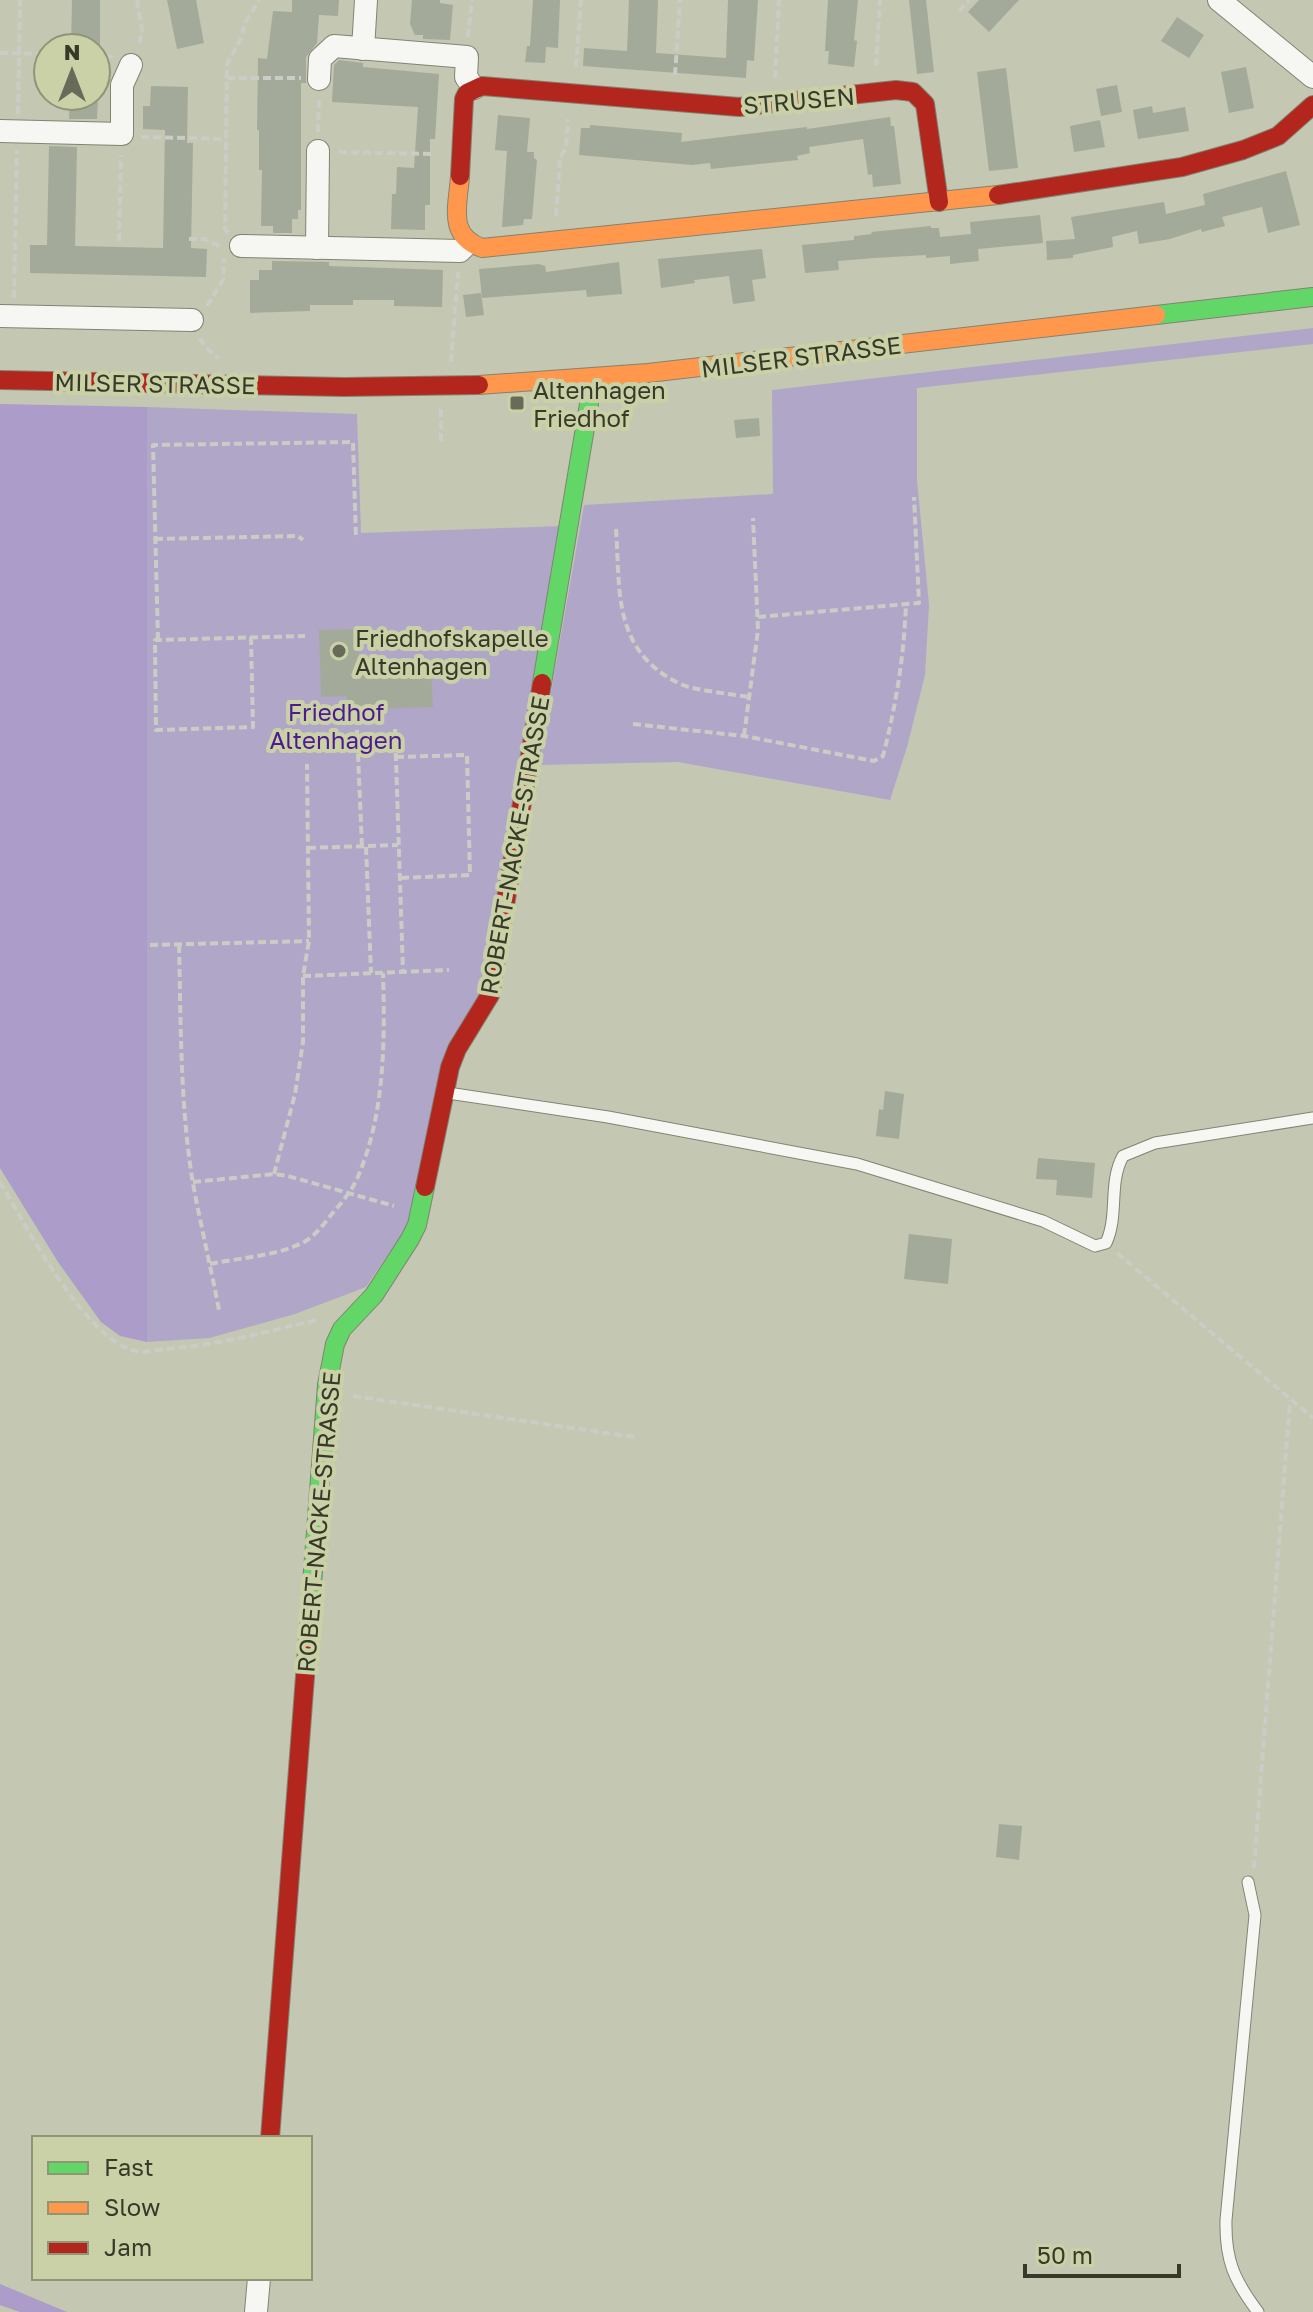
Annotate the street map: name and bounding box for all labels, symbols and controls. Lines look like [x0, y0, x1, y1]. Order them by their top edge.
north arrow [32, 32, 112, 112]
text: N [64, 38, 80, 65]
street label: STRUSEN [742, 81, 856, 119]
street label: MILSER STRASSE [699, 329, 903, 383]
street label: MILSER STRASSE [54, 367, 256, 399]
place label: Altenhagen Friedhof [533, 375, 666, 432]
marker: Altenhagen Friedhof [508, 394, 526, 412]
place label: Friedhofskapelle Altenhagen [355, 623, 549, 680]
marker: Friedhofskapelle Altenhagen [330, 642, 348, 660]
street label: ROBERT-NACKE-STRASSE [473, 694, 555, 996]
park label: Friedhof Altenhagen [270, 697, 402, 754]
street label: ROBERT-NACKE-STRASSE [290, 1370, 346, 1674]
legend [32, 2136, 312, 2280]
text: Fast [104, 2152, 154, 2181]
text: Slow [104, 2192, 160, 2221]
scale bar [1025, 2228, 1179, 2278]
text: Jam [104, 2232, 152, 2261]
text: 50 m [1037, 2240, 1093, 2269]

